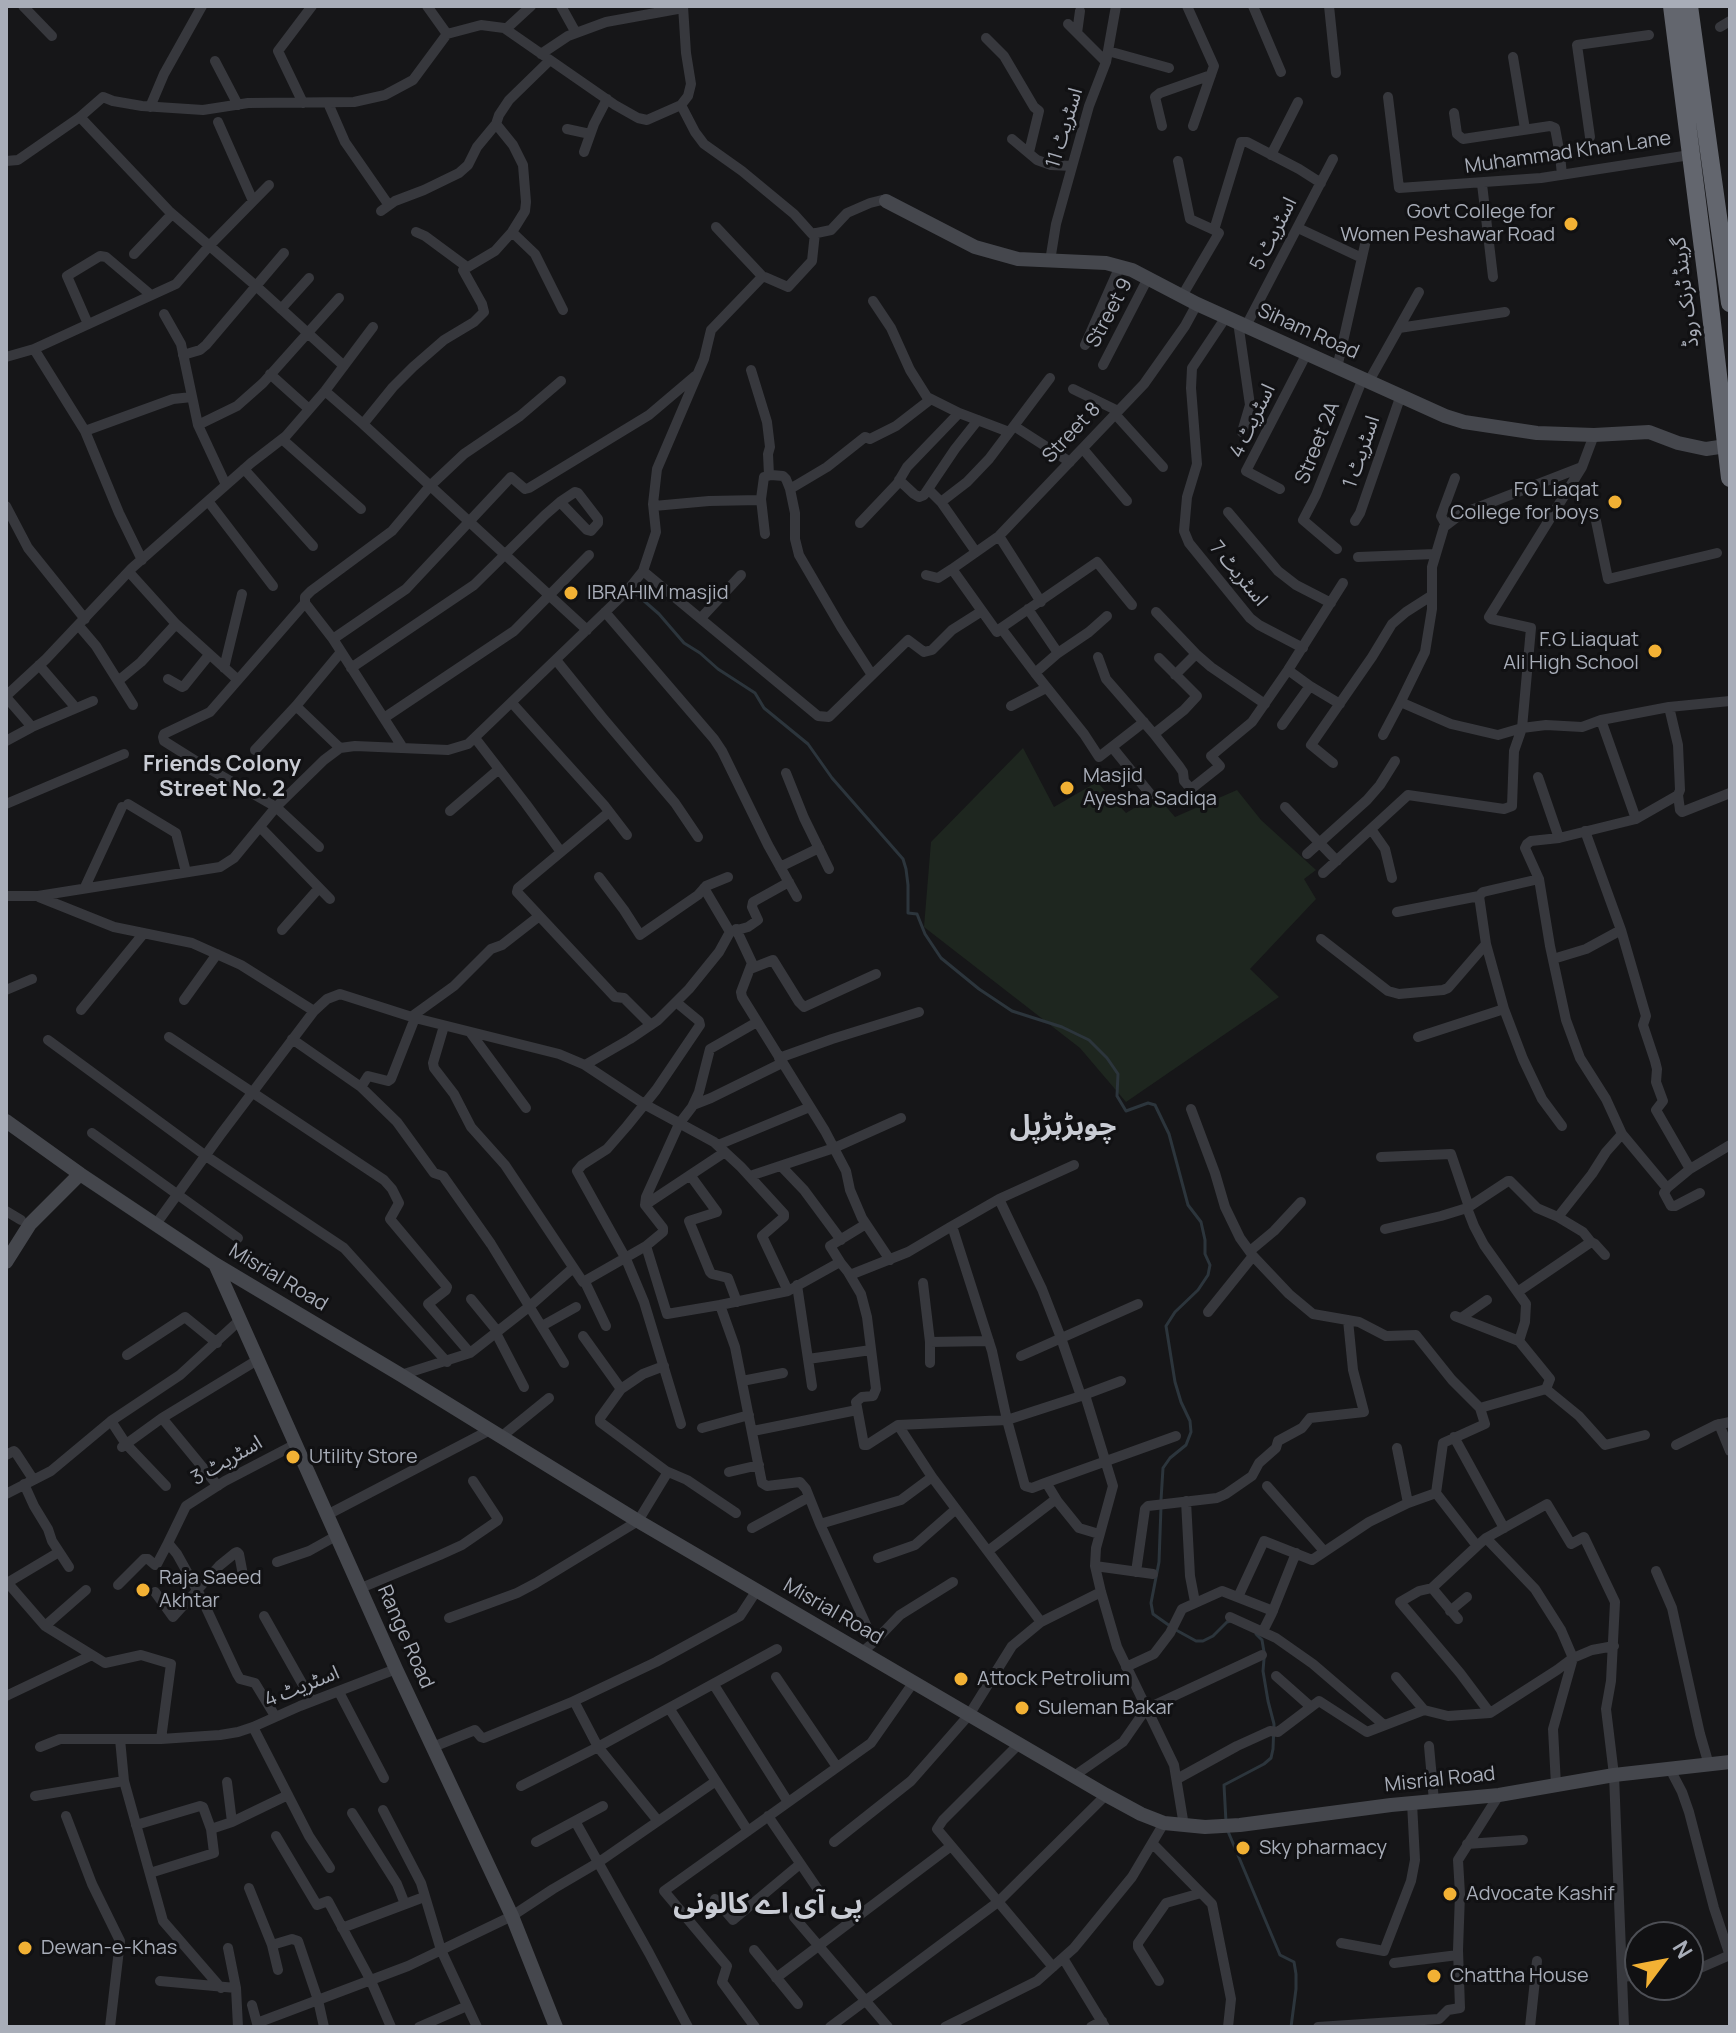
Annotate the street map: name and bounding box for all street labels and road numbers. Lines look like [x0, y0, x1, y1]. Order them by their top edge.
street label: اسٹریٹ 11 [1041, 85, 1089, 171]
street label: Muhammad Khan Lane [1463, 127, 1673, 179]
street label: اسٹریٹ 5 [1245, 194, 1303, 274]
street label: گرینڈ ٹرنک روڈ [1667, 235, 1705, 349]
street label: Street 9 [1082, 274, 1138, 352]
street label: Siham Road [1254, 299, 1362, 365]
street label: اسٹریٹ 4 [1225, 380, 1281, 462]
street label: Street 8 [1038, 398, 1106, 468]
street label: Street 2A [1291, 398, 1345, 488]
street label: اسٹریٹ 1 [1338, 413, 1386, 491]
street label: اسٹریٹ 7 [1204, 537, 1272, 611]
street label: Misrial Road [224, 1239, 332, 1317]
street label: اسٹریٹ 3 [187, 1431, 267, 1491]
street label: Misrial Road [779, 1574, 887, 1650]
street label: Range Road [372, 1582, 438, 1692]
street label: اسٹریٹ 4 [261, 1661, 343, 1713]
street label: Misrial Road [1384, 1762, 1496, 1798]

